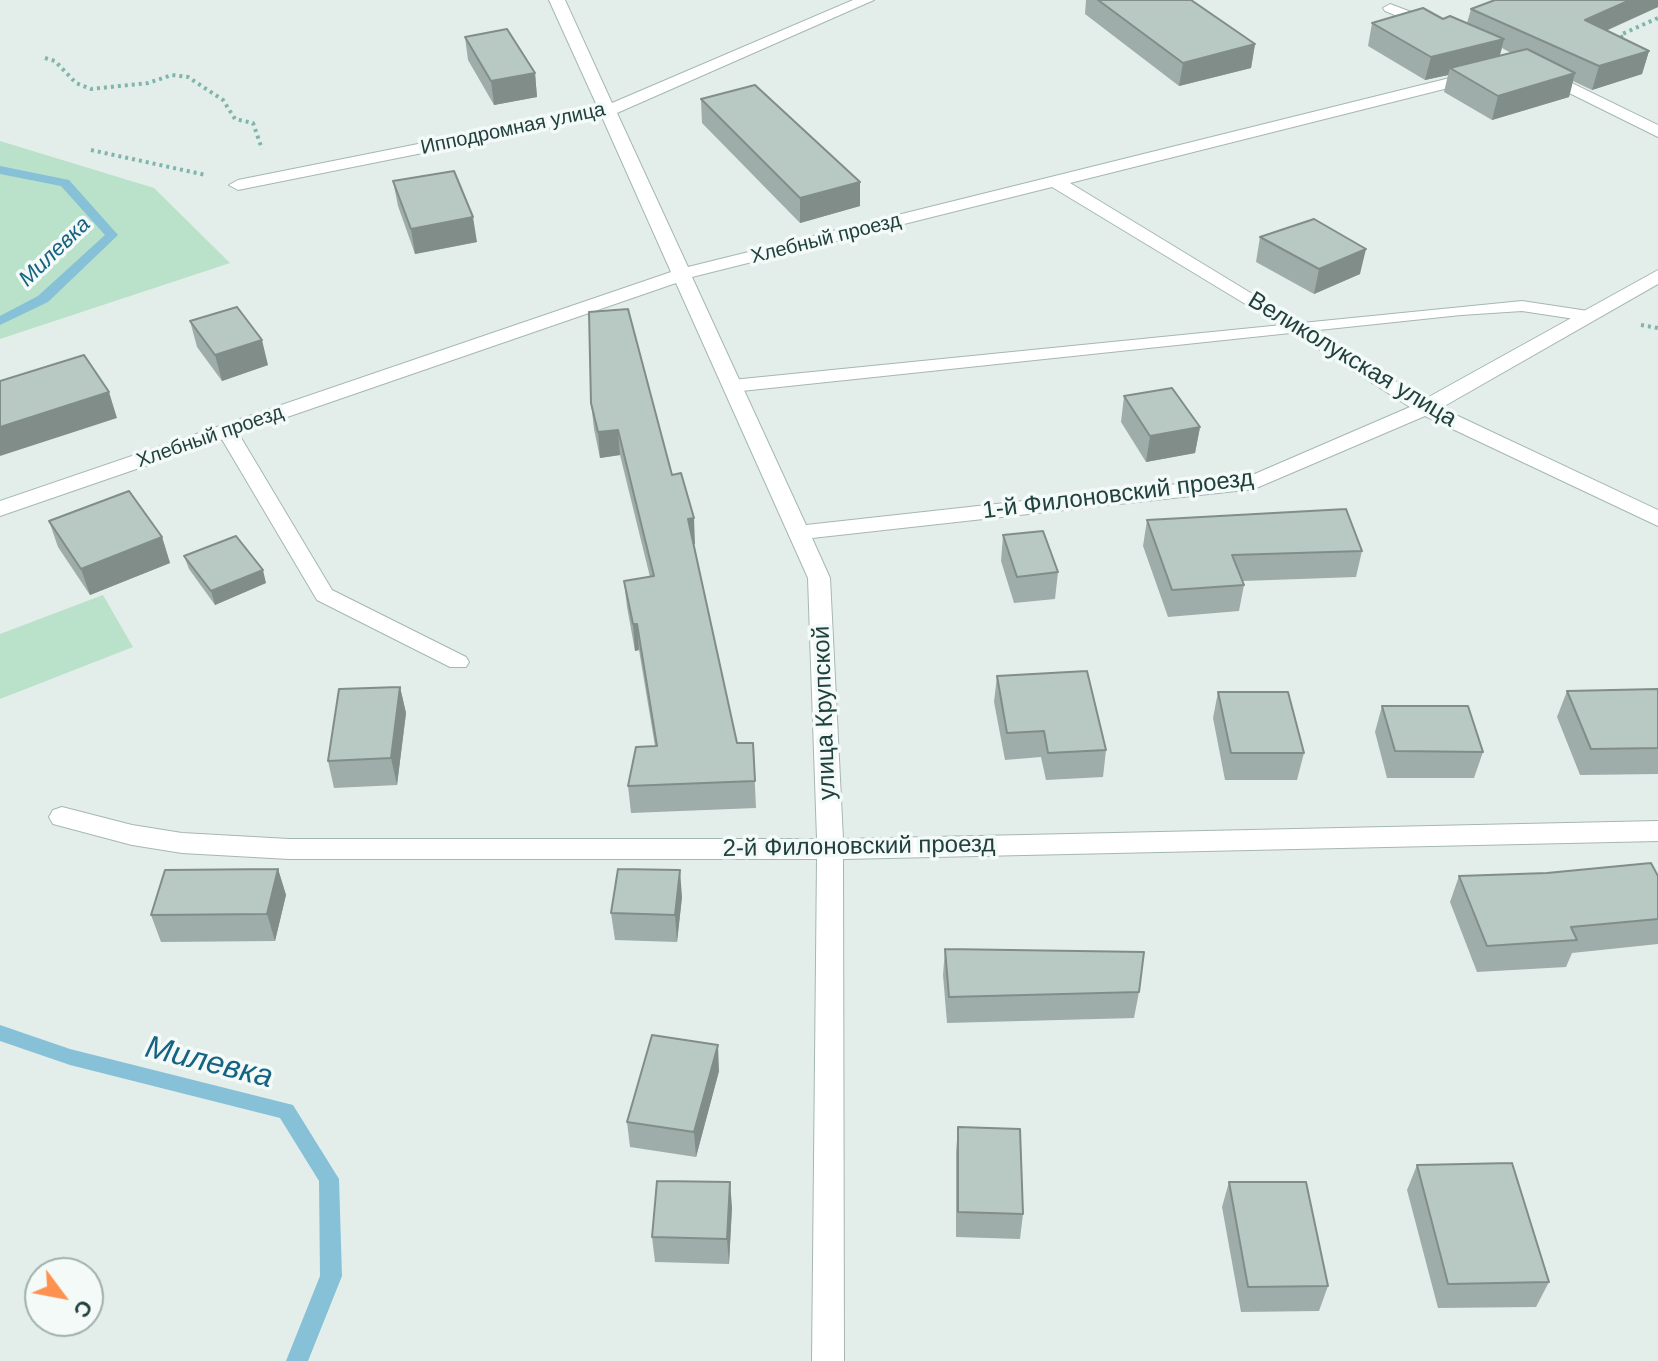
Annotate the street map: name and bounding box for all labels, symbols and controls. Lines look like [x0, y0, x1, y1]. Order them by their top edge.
street label: Ипподромная улица [419, 98, 607, 160]
street label: Хлебный проезд [749, 209, 903, 269]
water label: Милевка [14, 211, 96, 293]
street label: Великолукская улица [1242, 286, 1462, 434]
street label: Хлебный проезд [133, 401, 287, 473]
street label: 1-й Филоновский проезд [981, 464, 1255, 526]
street label: улица Крупской [808, 625, 842, 801]
street label: 2-й Филоновский проезд [722, 830, 996, 864]
water label: Милевка [141, 1029, 277, 1097]
north arrow [24, 1257, 104, 1337]
text: С [68, 1296, 98, 1322]

